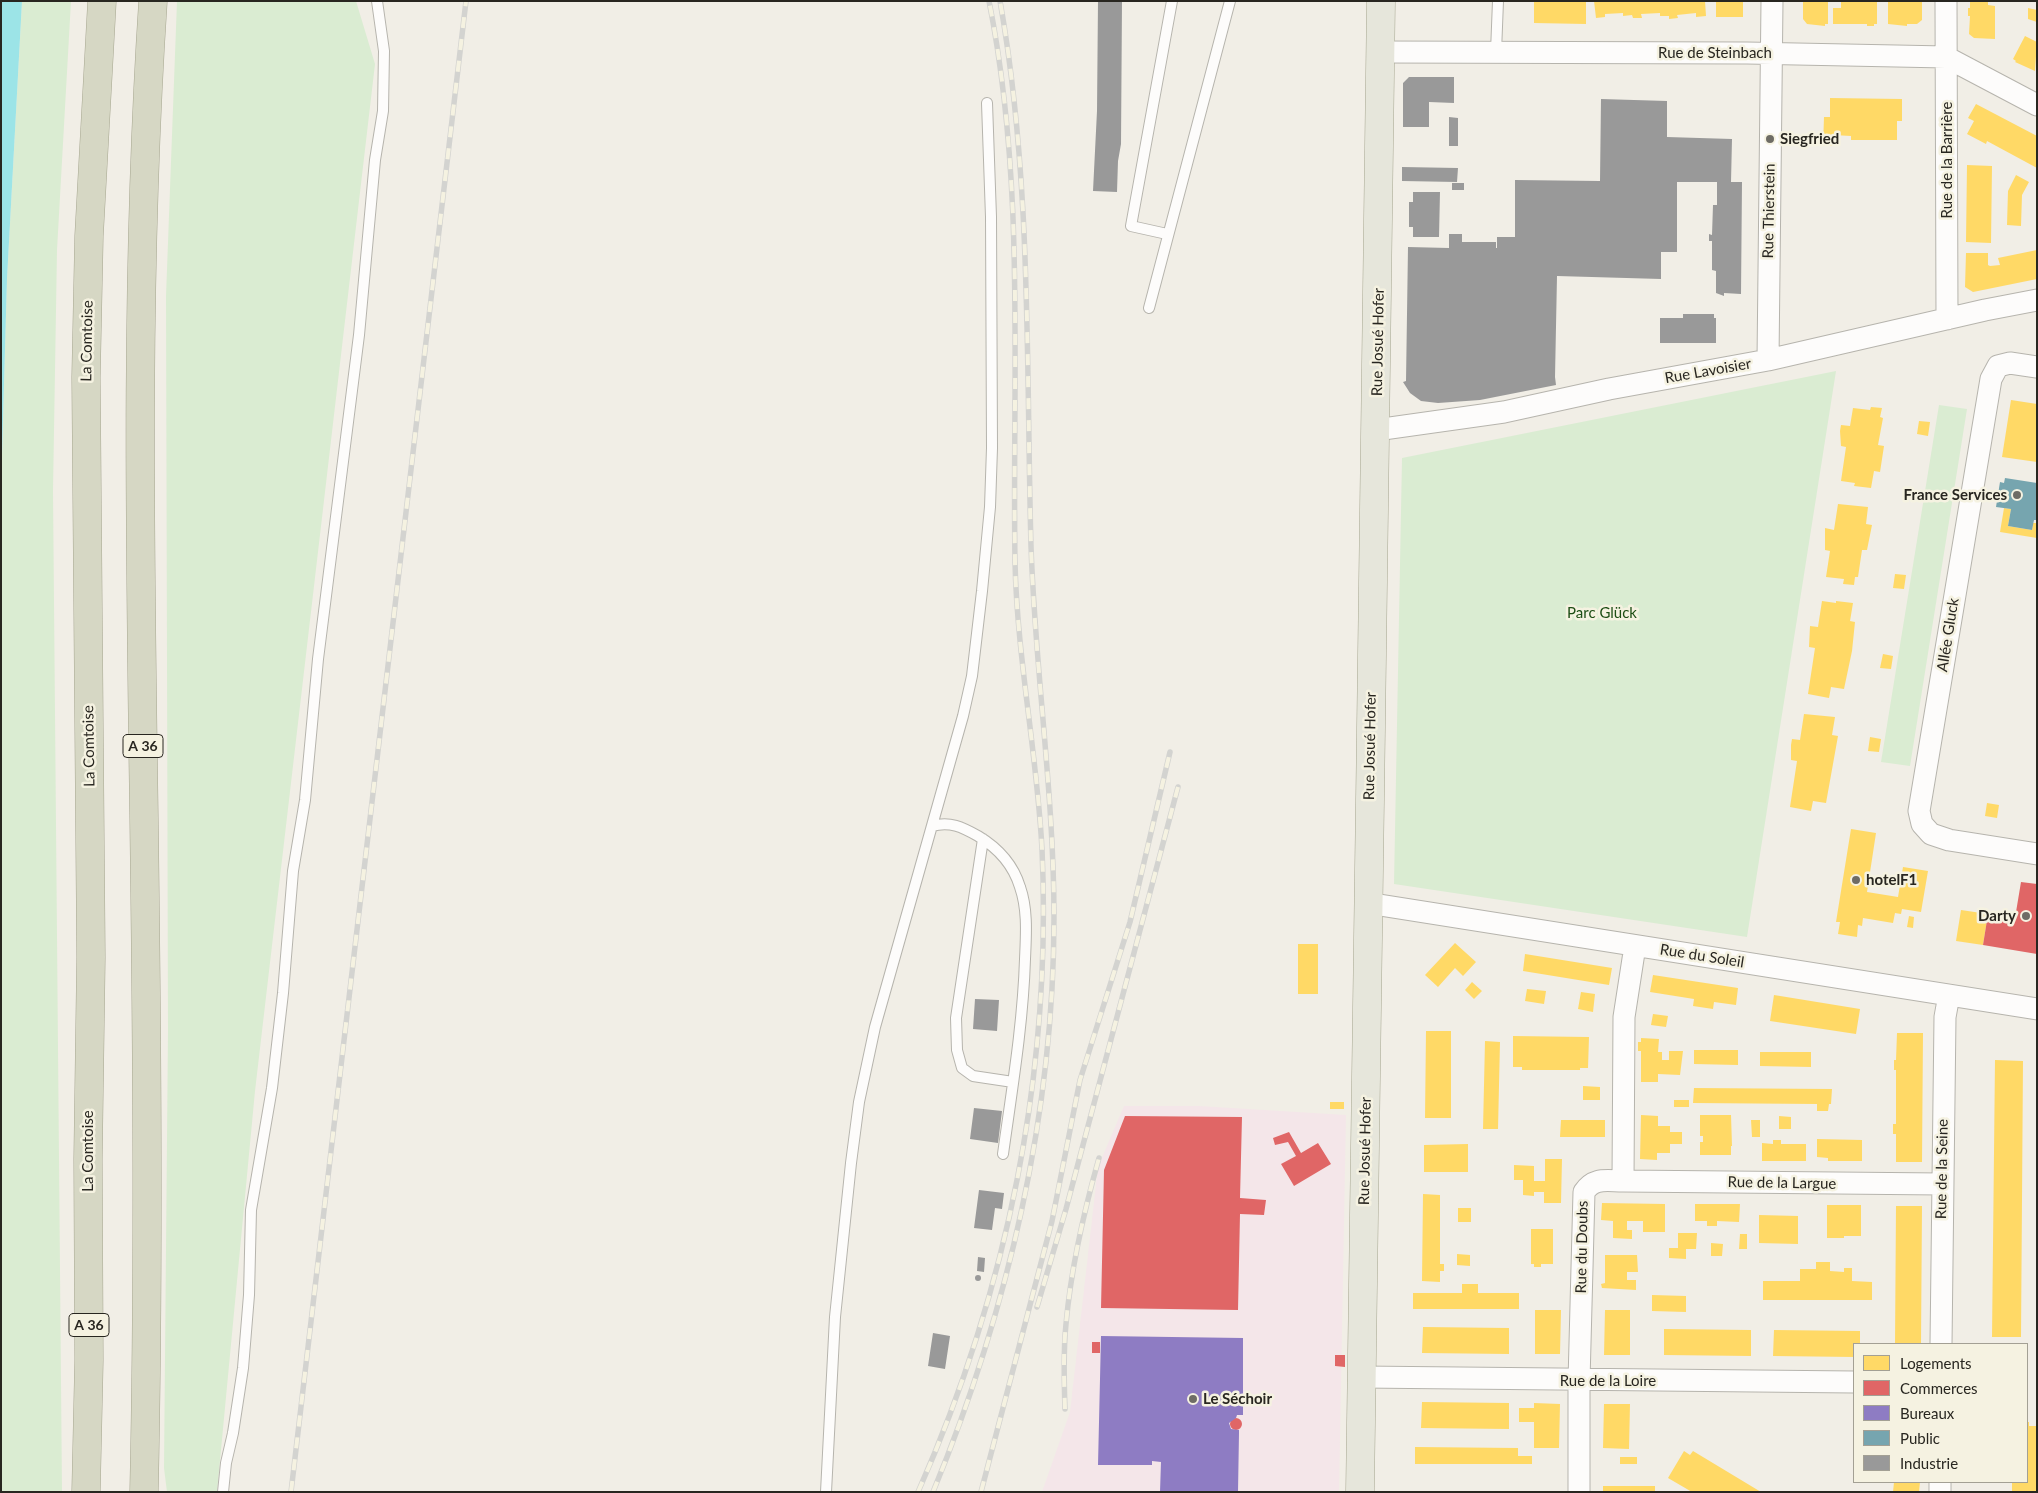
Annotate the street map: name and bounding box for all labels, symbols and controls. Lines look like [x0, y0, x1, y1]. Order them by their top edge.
street label: Rue de Steinbach [1658, 44, 1772, 62]
street label: Rue de la Barrière [1938, 102, 1956, 218]
place label: Siegfried [1780, 130, 1839, 148]
marker: Siegfried [1764, 133, 1776, 145]
street label: Rue Thierstein [1759, 163, 1779, 259]
street label: Rue Josué Hofer [1368, 288, 1388, 396]
street label: La Comtoise [77, 300, 97, 382]
street label: Rue Lavoisier [1663, 355, 1753, 387]
place label: France Services [1904, 486, 2007, 504]
marker: France Services [2011, 489, 2023, 501]
street label: Allée Gluck [1933, 597, 1963, 673]
park label: Parc Glück [1567, 604, 1637, 622]
street label: Rue Josué Hofer [1360, 692, 1380, 800]
street label: La Comtoise [79, 705, 99, 787]
road number: A 36 [123, 734, 163, 758]
place label: hotelF1 [1866, 871, 1917, 889]
marker: hotelF1 [1850, 874, 1862, 886]
place label: Darty [1978, 907, 2016, 925]
marker: Darty [2020, 910, 2032, 922]
street label: Rue du Soleil [1659, 940, 1745, 972]
street label: Rue Josué Hofer [1355, 1097, 1375, 1205]
street label: La Comtoise [79, 1110, 97, 1192]
street label: Rue de la Seine [1932, 1119, 1952, 1219]
street label: Rue de la Largue [1727, 1173, 1837, 1193]
street label: Rue du Doubs [1572, 1200, 1592, 1294]
road number: A 36 [69, 1314, 109, 1336]
legend [1853, 1343, 2028, 1483]
text: Logements [1900, 1354, 1972, 1372]
street label: Rue de la Loire [1560, 1372, 1656, 1390]
text: Commerces [1900, 1379, 1978, 1397]
place label: Le Séchoir [1203, 1390, 1272, 1408]
marker: Le Séchoir [1187, 1393, 1199, 1405]
text: Bureaux [1900, 1404, 1954, 1422]
text: Public [1900, 1429, 1940, 1447]
text: Industrie [1900, 1454, 1958, 1472]

